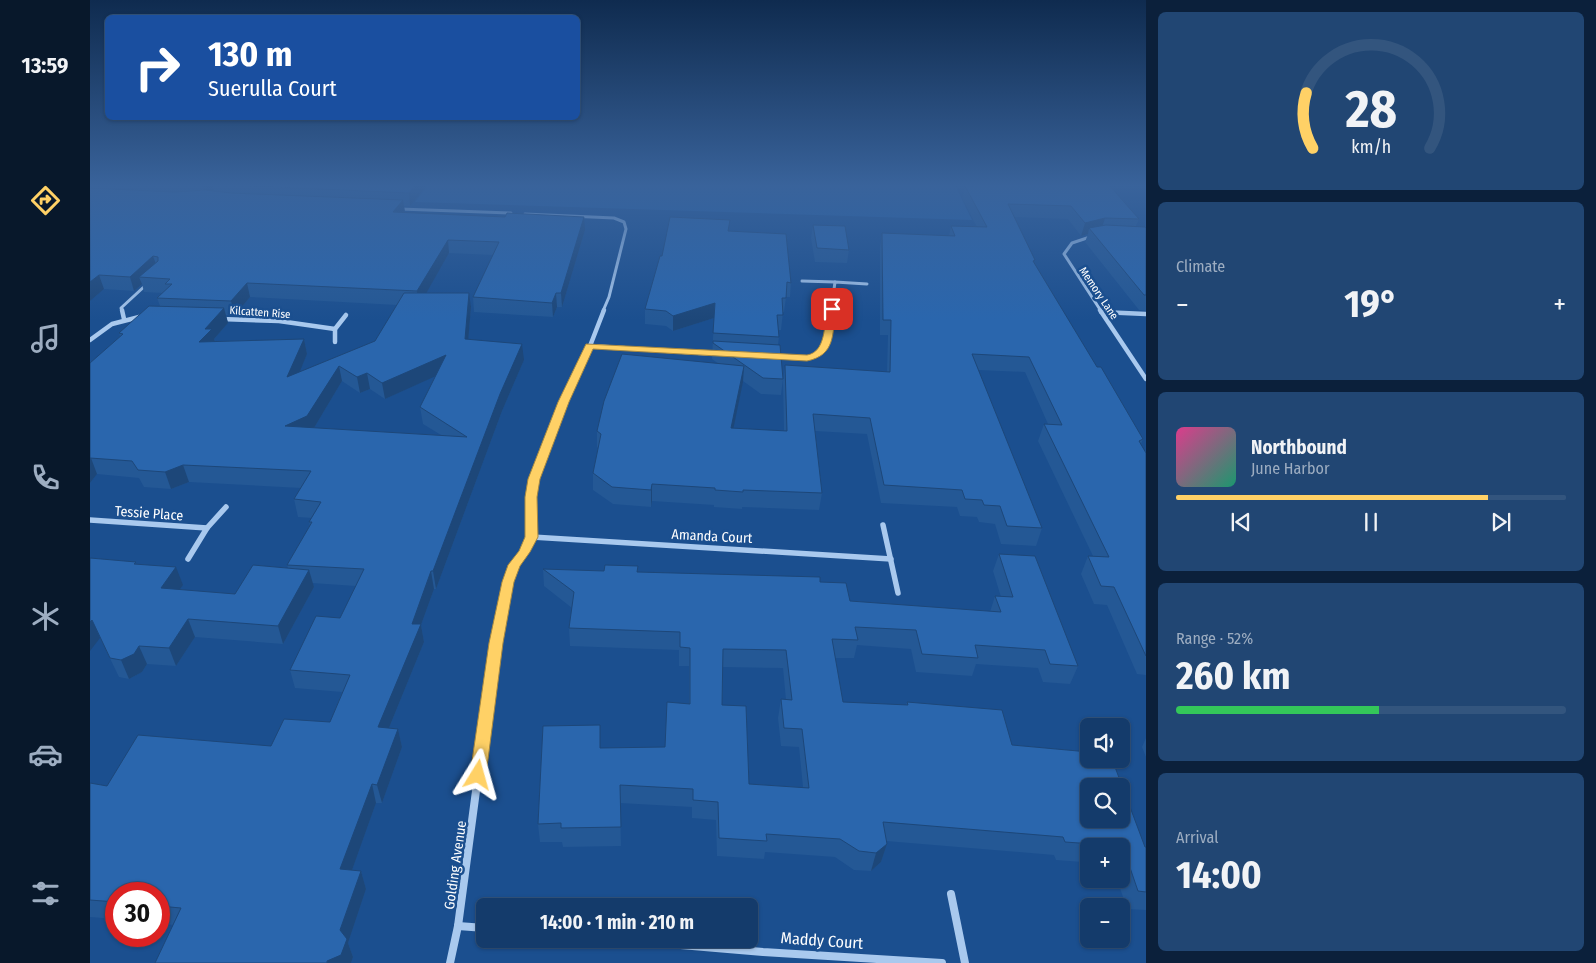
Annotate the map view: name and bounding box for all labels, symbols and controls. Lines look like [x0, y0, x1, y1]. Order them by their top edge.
text: 130 m [208, 33, 292, 75]
icon: right [125, 35, 190, 100]
text: 13:59 [22, 52, 68, 79]
text: Suerulla Court [208, 75, 337, 102]
text: 28 [1344, 78, 1397, 141]
text: km/h [1351, 136, 1391, 158]
icon: directions [28, 183, 63, 218]
text: Climate [1176, 257, 1225, 276]
street label: Memory Lane [1076, 265, 1121, 322]
text: 19° [1344, 281, 1398, 327]
pin [811, 288, 853, 330]
text: − [1176, 288, 1189, 321]
text: + [1553, 288, 1566, 321]
icon: arrive [818, 295, 846, 323]
street label: Kilcatten Rise [229, 304, 291, 321]
icon: music [28, 321, 63, 356]
text: Northbound [1251, 436, 1347, 459]
text: June Harbor [1251, 459, 1329, 478]
icon: phone [28, 460, 63, 495]
street label: Tessie Place [114, 503, 184, 524]
icon: previous [1227, 508, 1255, 536]
icon: pause [1357, 508, 1385, 536]
icon: next [1487, 508, 1515, 536]
street label: Amanda Court [671, 526, 753, 547]
icon: climate [28, 599, 63, 634]
text: Range · 52% [1176, 629, 1253, 648]
text: 260 km [1176, 653, 1290, 699]
map controls [1080, 718, 1130, 948]
button: sound [1080, 718, 1130, 768]
icon: car [28, 737, 63, 772]
position arrow [451, 748, 503, 800]
button: search [1080, 778, 1130, 828]
street label: Golding Avenue [441, 820, 470, 911]
text: Arrival [1176, 828, 1218, 847]
button: + [1080, 838, 1130, 888]
text: 14:00 [1176, 852, 1262, 898]
icon: filters [28, 876, 63, 911]
speed limit sign: 30 [105, 882, 170, 947]
button: − [1080, 898, 1130, 948]
text: 14:00 · 1 min · 210 m [540, 911, 694, 934]
street label: Maddy Court [780, 928, 865, 953]

